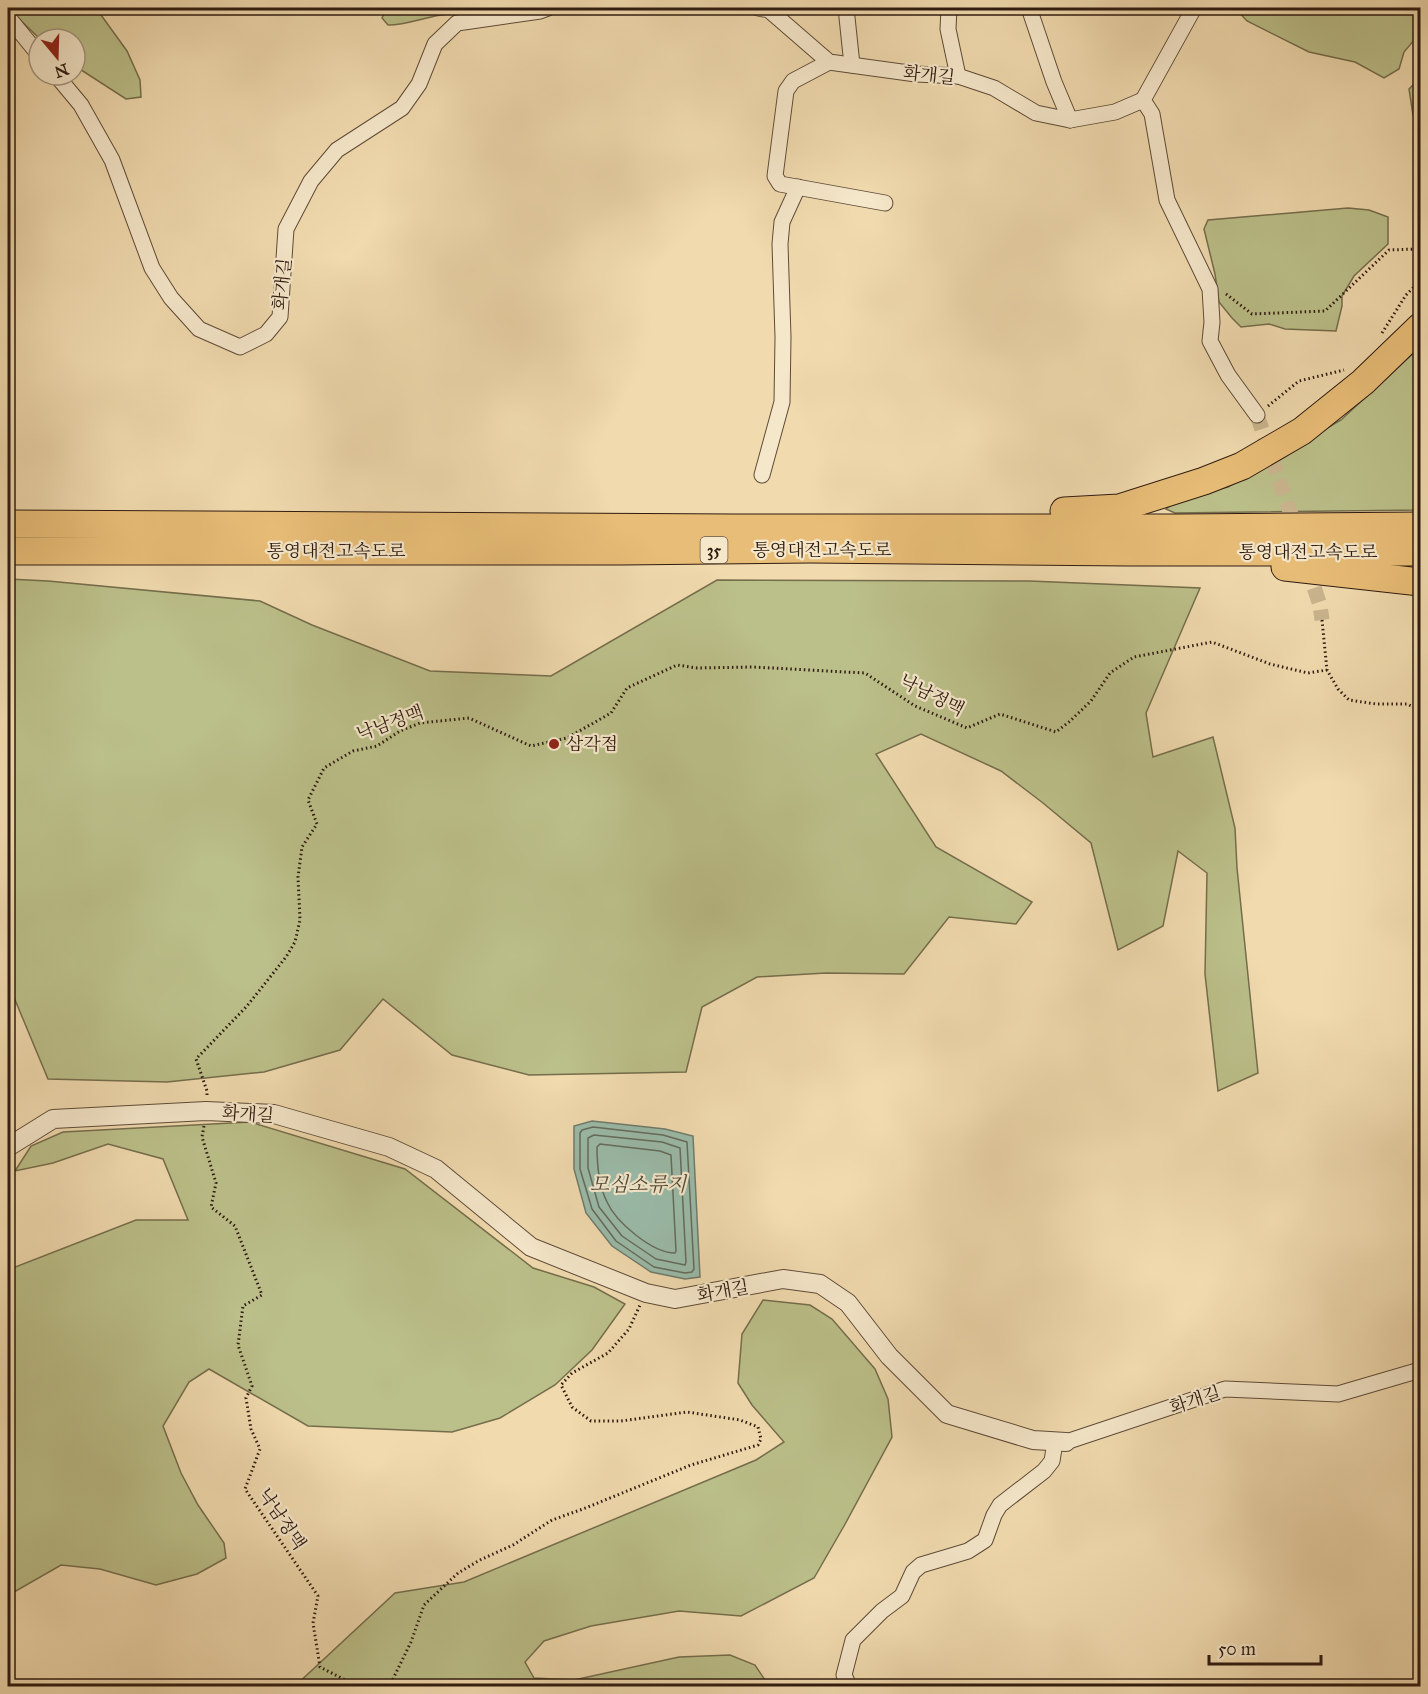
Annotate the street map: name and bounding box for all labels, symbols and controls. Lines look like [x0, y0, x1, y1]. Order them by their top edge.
north arrow [27, 27, 87, 87]
text: N [52, 60, 71, 82]
street label: 화개길 [902, 61, 956, 89]
street label: 화개길 [268, 257, 296, 311]
road number: 35 [700, 537, 728, 563]
street label: 통영대전고속도로 [752, 539, 892, 561]
street label: 통영대전고속도로 [266, 540, 406, 562]
street label: 통영대전고속도로 [1238, 541, 1378, 563]
street label: 낙남정맥 [896, 669, 968, 721]
street label: 낙남정맥 [354, 701, 426, 745]
place label: 삼각점 [566, 733, 618, 755]
marker: 삼각점 [547, 737, 561, 751]
street label: 화개길 [221, 1101, 275, 1127]
water label: 모심소류지 [590, 1172, 688, 1196]
street label: 화개길 [695, 1276, 751, 1306]
street label: 화개길 [1167, 1381, 1223, 1419]
street label: 낙남정맥 [253, 1484, 311, 1554]
scale bar [1209, 1628, 1322, 1666]
text: 50 m [1218, 1638, 1256, 1660]

